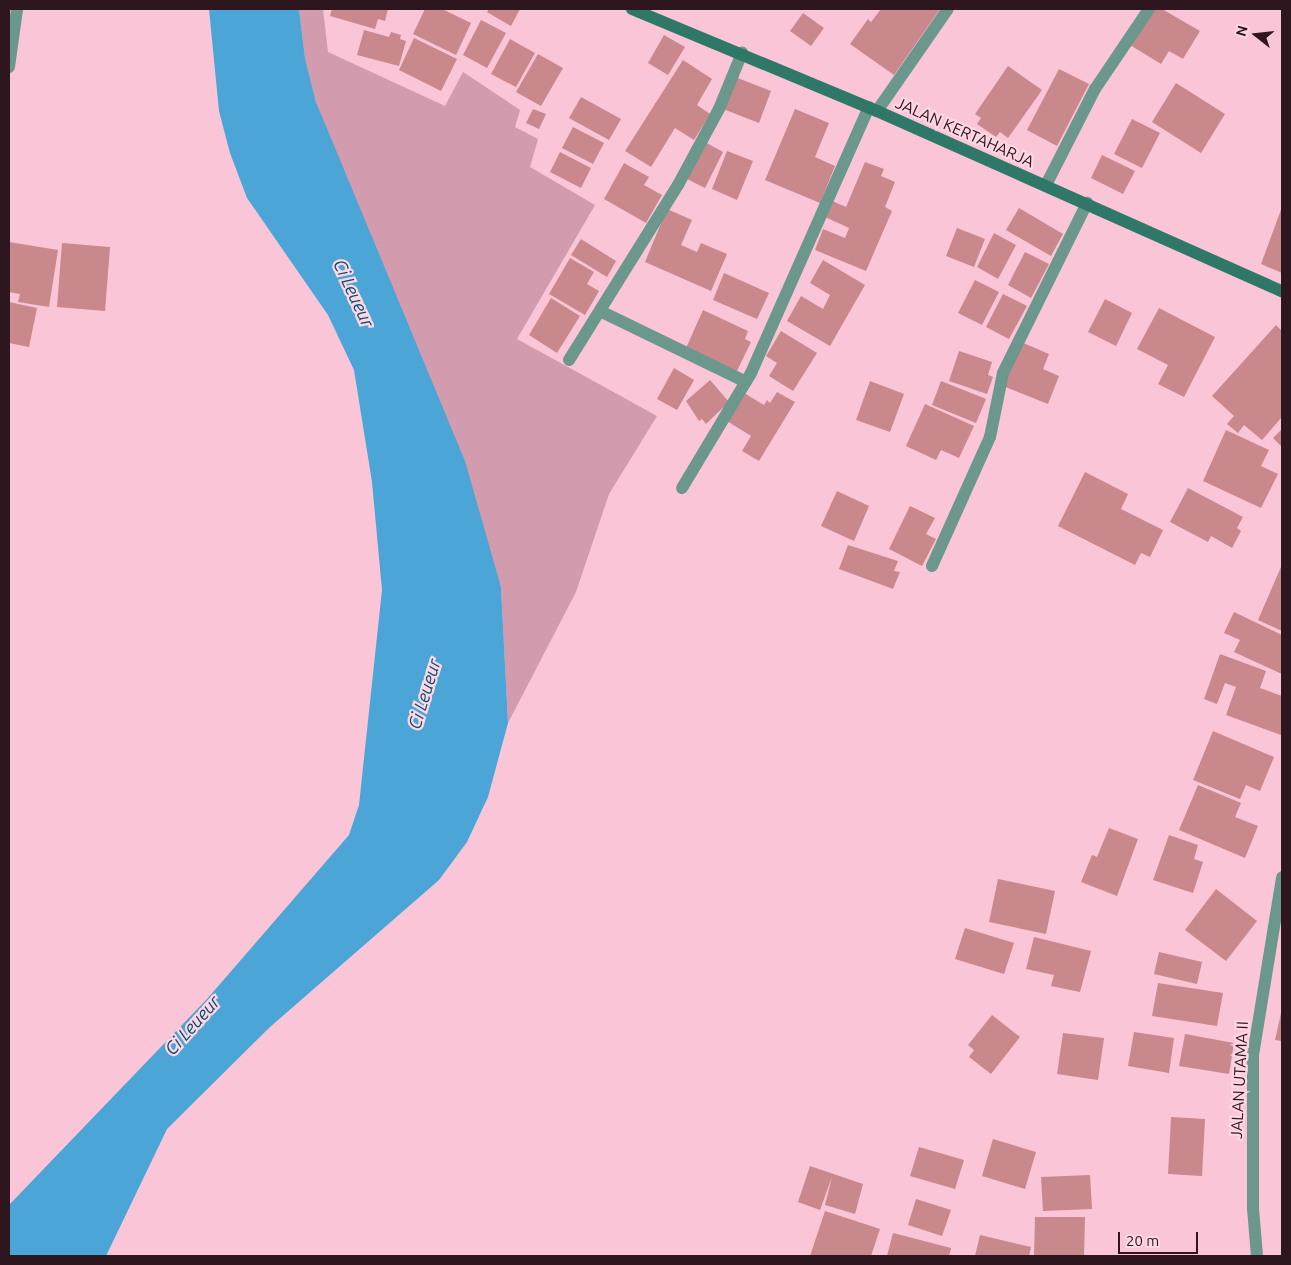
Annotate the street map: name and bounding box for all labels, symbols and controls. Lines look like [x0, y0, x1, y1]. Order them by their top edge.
north arrow [1231, 10, 1281, 60]
text: N [1232, 24, 1251, 38]
street label: JALAN KERTAHARJA [893, 93, 1037, 171]
water label: Ci Leueur [329, 256, 379, 330]
water label: Ci Leueur [403, 656, 445, 732]
water label: Ci Leueur [160, 991, 224, 1059]
street label: JALAN UTAMA II [1226, 1021, 1252, 1139]
scale bar [1121, 1222, 1201, 1254]
text: 20 m [1126, 1232, 1159, 1249]

